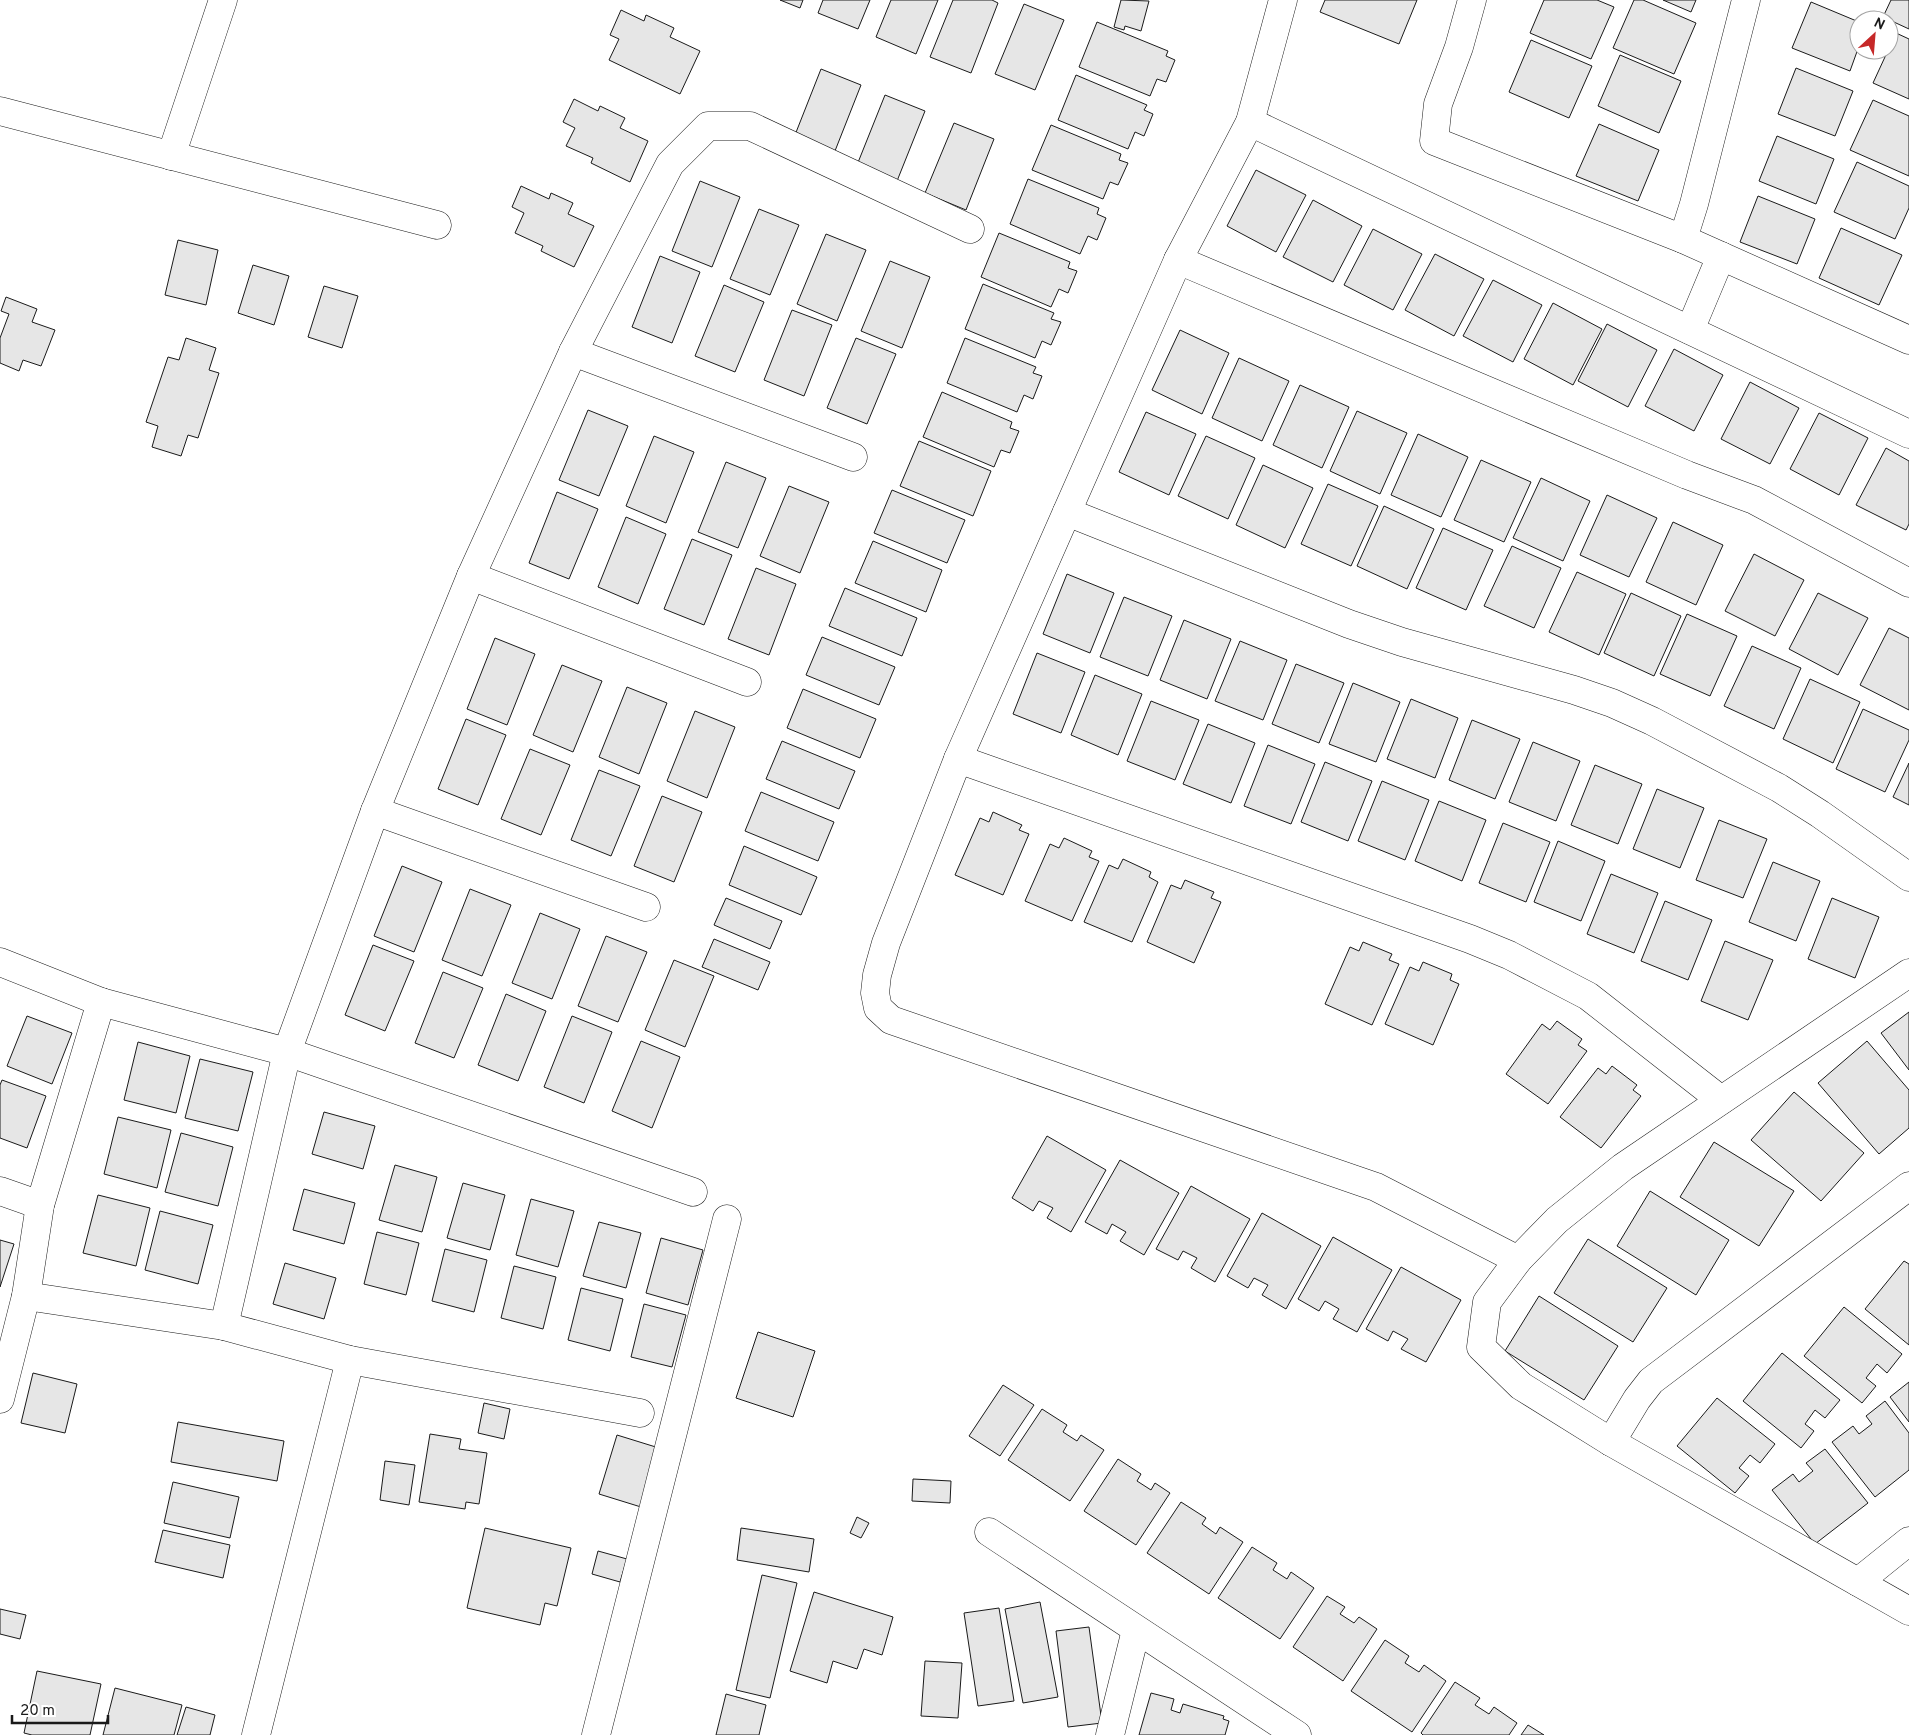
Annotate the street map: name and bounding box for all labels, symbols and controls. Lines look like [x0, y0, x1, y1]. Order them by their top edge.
north arrow [1849, 10, 1899, 60]
text: N [1871, 15, 1887, 35]
scale bar [12, 1692, 109, 1724]
text: 20 m [20, 1702, 55, 1721]

